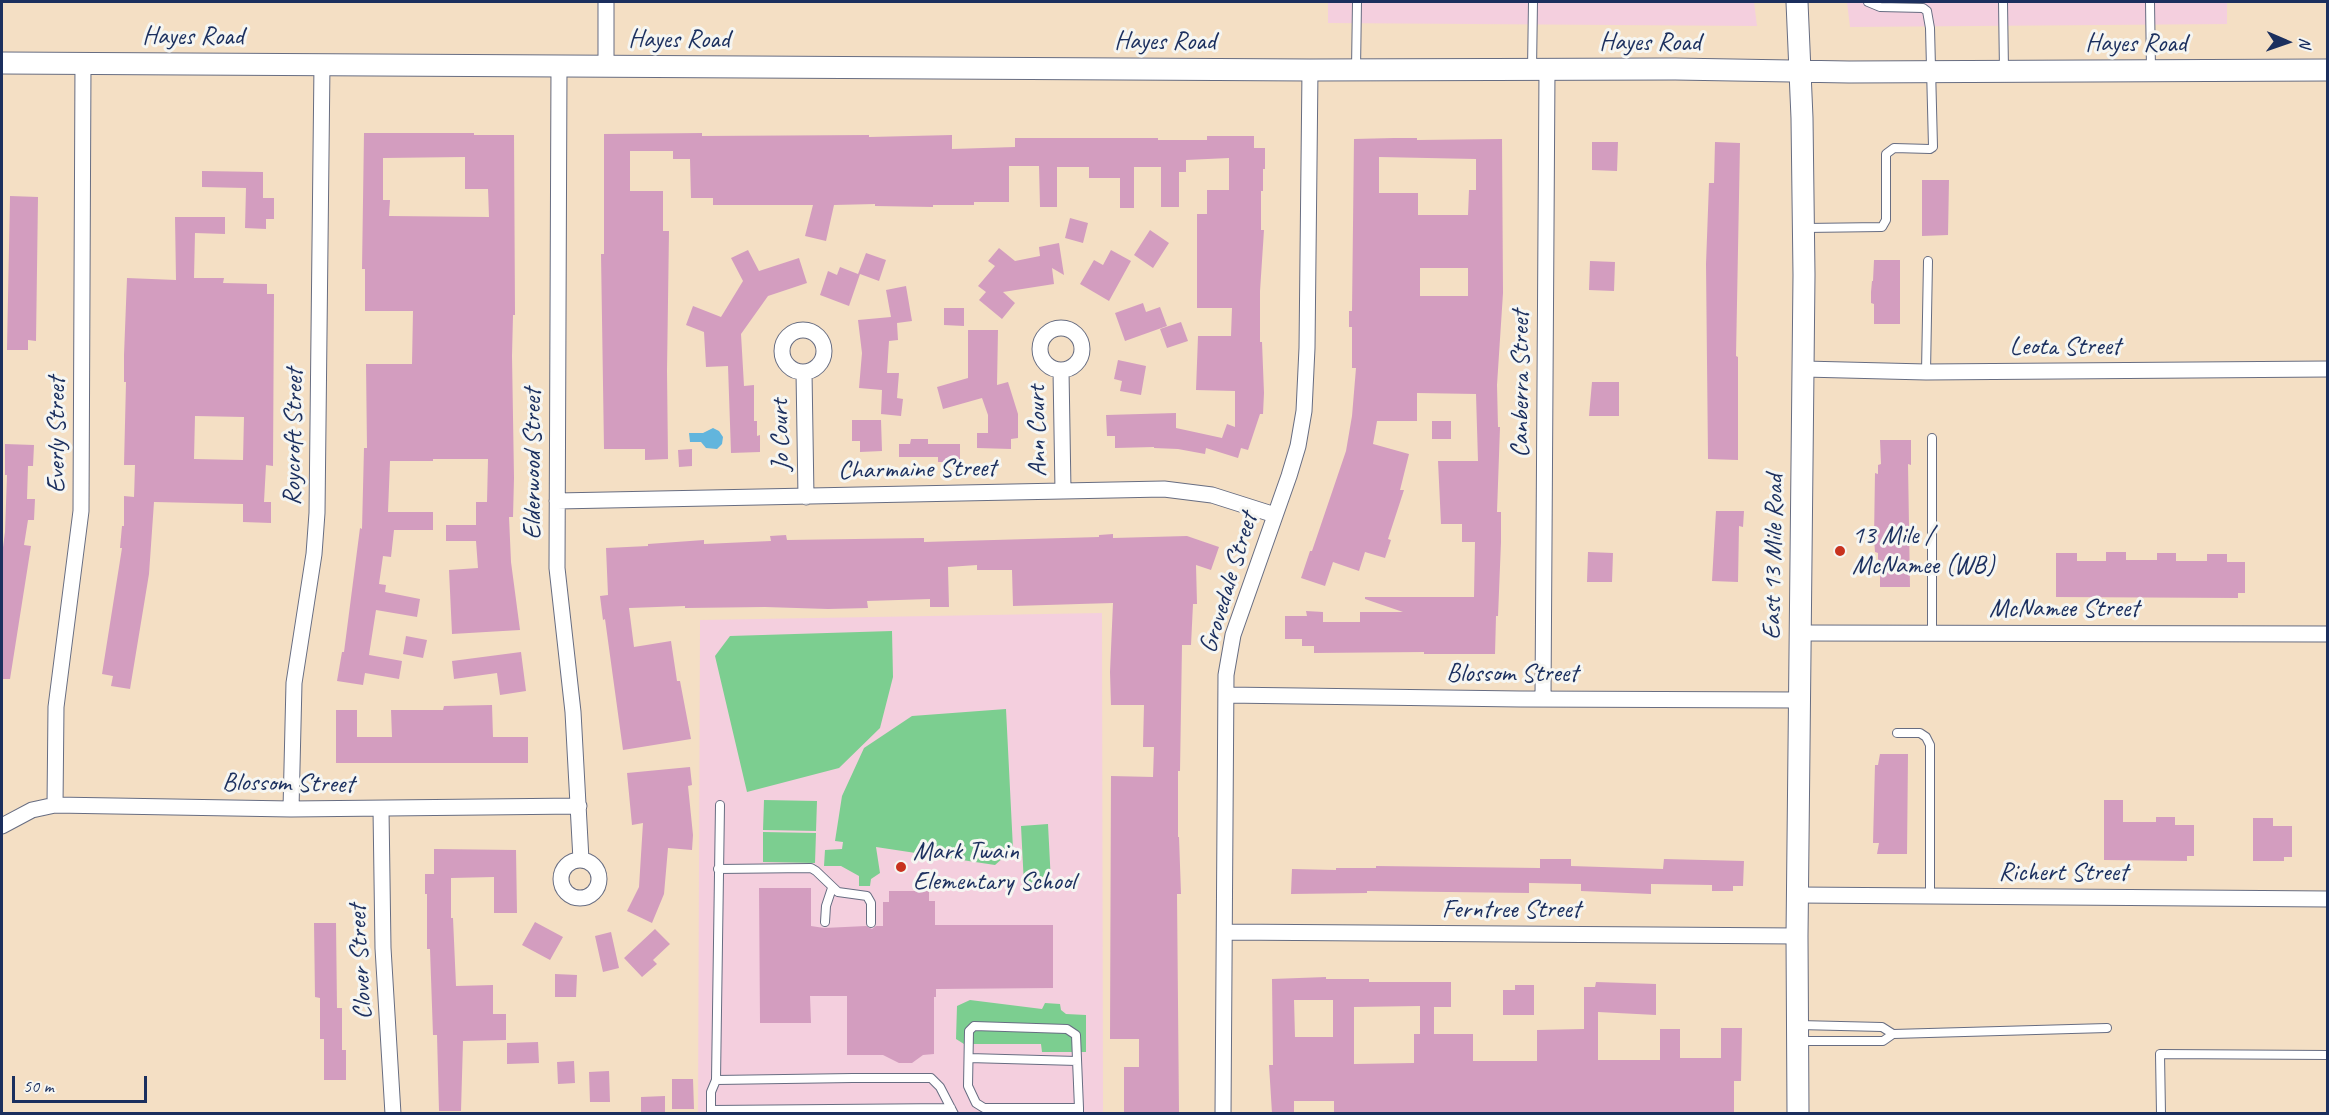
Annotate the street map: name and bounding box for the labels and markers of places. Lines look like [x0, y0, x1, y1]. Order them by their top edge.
place label: 13 Mile / McNamee (WB) [1852, 520, 1994, 582]
marker: 13 Mile / McNamee (WB) [1833, 544, 1847, 558]
place label: Mark Twain Elementary School [913, 836, 1075, 898]
marker: Mark Twain Elementary School [894, 860, 908, 874]

